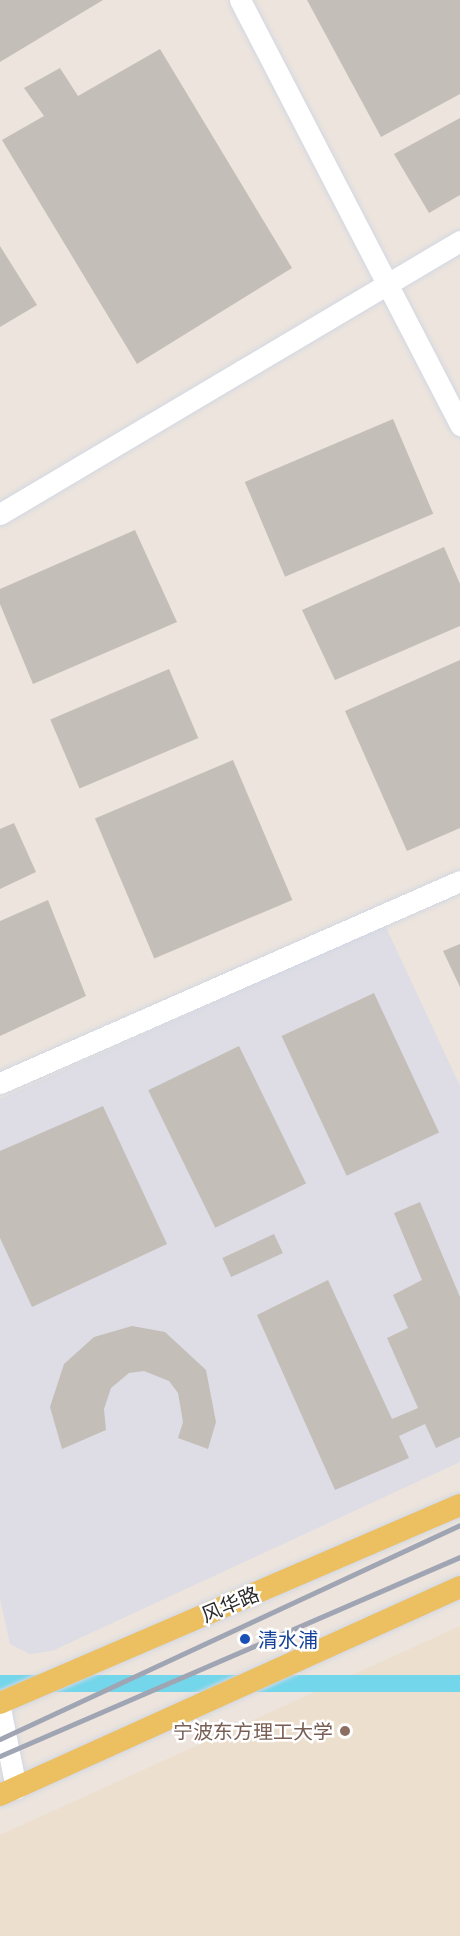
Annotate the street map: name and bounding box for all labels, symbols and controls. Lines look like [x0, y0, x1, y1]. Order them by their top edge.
street label: 风华路 [198, 1581, 262, 1627]
place label: 清水浦 [258, 1627, 318, 1651]
marker: 清水浦 [236, 1630, 254, 1648]
place label: 宁波东方理工大学 [173, 1719, 333, 1743]
marker: 宁波东方理工大学 [338, 1724, 352, 1738]

